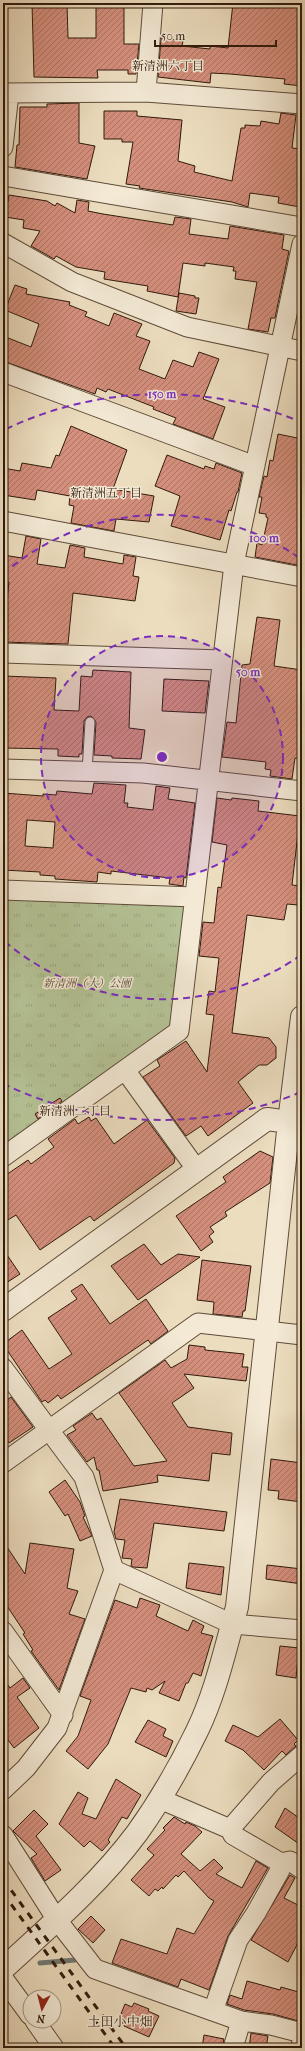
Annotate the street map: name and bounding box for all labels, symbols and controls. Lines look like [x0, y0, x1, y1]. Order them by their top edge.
scale bar [155, 22, 276, 48]
text: 50 m [161, 29, 185, 43]
district label: 新清洲六丁目 [132, 59, 204, 73]
text: 150 m [148, 387, 177, 401]
district label: 新清洲五丁目 [70, 486, 142, 500]
text: 100 m [249, 531, 280, 545]
text: 50 m [236, 665, 261, 679]
centre of rings [155, 750, 169, 764]
park label: 新清洲（大）公園 [43, 977, 133, 990]
district label: 新清洲二丁目 [39, 1104, 111, 1118]
north arrow [22, 1989, 62, 2029]
text: N [35, 2011, 46, 2025]
district label: 土田小中畑 [87, 2014, 153, 2029]

